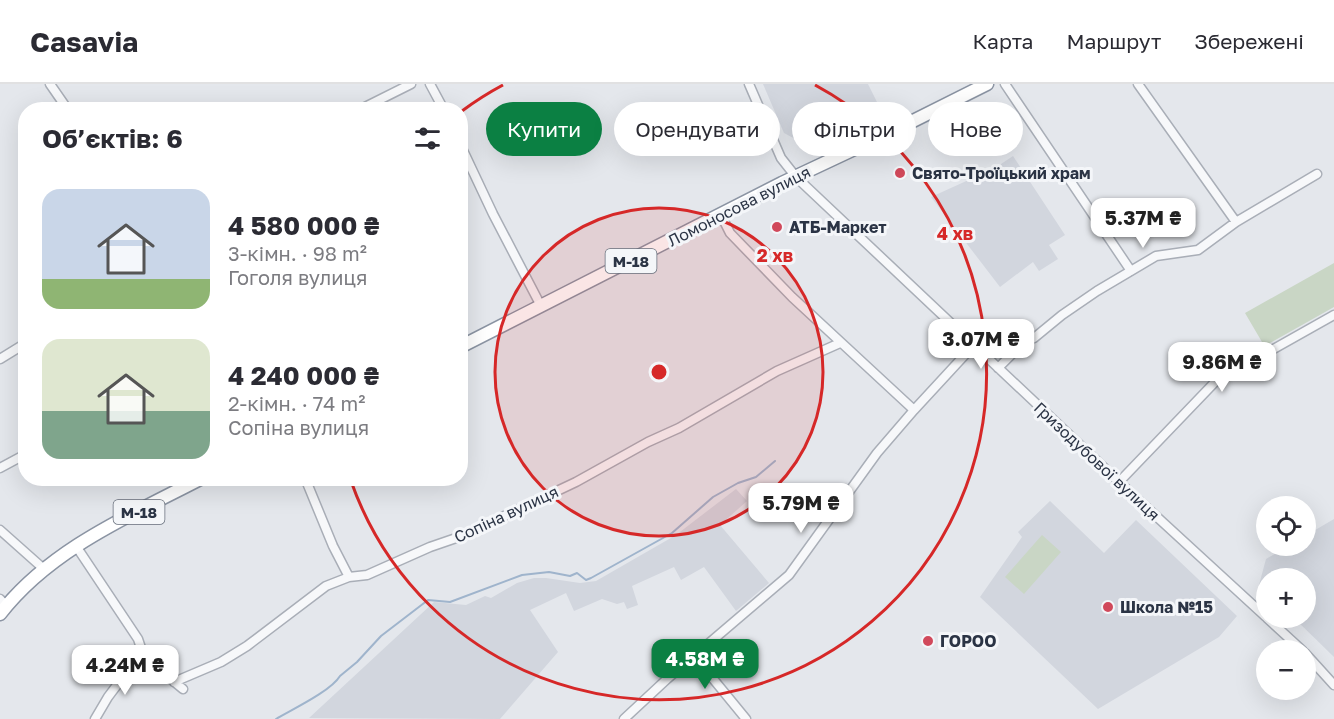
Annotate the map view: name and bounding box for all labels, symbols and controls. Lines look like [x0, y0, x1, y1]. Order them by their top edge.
text: Casavia [30, 25, 138, 58]
text: Карта [973, 28, 1033, 54]
text: Маршрут [1066, 28, 1161, 54]
text: Збережені [1194, 28, 1304, 54]
chip: Купити [486, 102, 602, 156]
chip: Орендувати [614, 102, 780, 156]
chip: Фільтри [792, 102, 916, 156]
chip: Нове [928, 102, 1023, 156]
icon: filters [411, 122, 444, 155]
text: Об’єктів: 6 [42, 123, 183, 154]
street label: Ломоносова вулиця [664, 161, 814, 251]
place label: Свято-Троїцький храм [912, 163, 1091, 183]
marker: Свято-Троїцький храм [893, 166, 907, 180]
pin: 5.37M ₴ [1088, 198, 1198, 249]
text: 5.37M ₴ [1105, 205, 1181, 229]
text: 4 580 000 ₴ [228, 210, 380, 241]
icon: home [90, 213, 162, 285]
place label: АТБ-Маркет [789, 217, 887, 237]
marker: АТБ-Маркет [770, 220, 784, 234]
text: 4 хв [937, 222, 973, 244]
text: 3-кімн. · 98 m² [228, 241, 367, 265]
text: 2 хв [757, 244, 793, 266]
road number: М-18 [606, 249, 656, 273]
text: Гоголя вулиця [228, 265, 368, 289]
pin: 3.07M ₴ [926, 319, 1036, 370]
text: 3.07M ₴ [942, 326, 1020, 350]
pin: 9.86M ₴ [1167, 342, 1277, 393]
text: 9.86M ₴ [1182, 349, 1262, 373]
text: 4 240 000 ₴ [228, 360, 379, 391]
centre of rings [649, 362, 669, 382]
icon: home [90, 363, 162, 435]
text: 2-кімн. · 74 m² [228, 391, 365, 415]
street label: Гризодубової вулиця [1030, 397, 1164, 525]
text: Сопіна вулиця [228, 415, 369, 439]
street label: Сопіна вулиця [451, 481, 561, 547]
pin: 5.79M ₴ [746, 483, 856, 534]
text: 5.79M ₴ [762, 490, 840, 514]
map controls [1256, 496, 1316, 700]
button: locate [1256, 496, 1316, 556]
road number: М-18 [114, 500, 164, 524]
button: + [1256, 568, 1316, 628]
place label: Школа №15 [1120, 597, 1213, 617]
marker: Школа №15 [1101, 600, 1115, 614]
place label: ГОРОО [940, 631, 997, 651]
marker: ГОРОО [921, 634, 935, 648]
pin: 4.58M ₴ [650, 639, 760, 690]
button: − [1256, 640, 1316, 700]
pin: 4.24M ₴ [70, 645, 180, 696]
text: 4.58M ₴ [666, 646, 744, 670]
text: 4.24M ₴ [86, 652, 164, 676]

